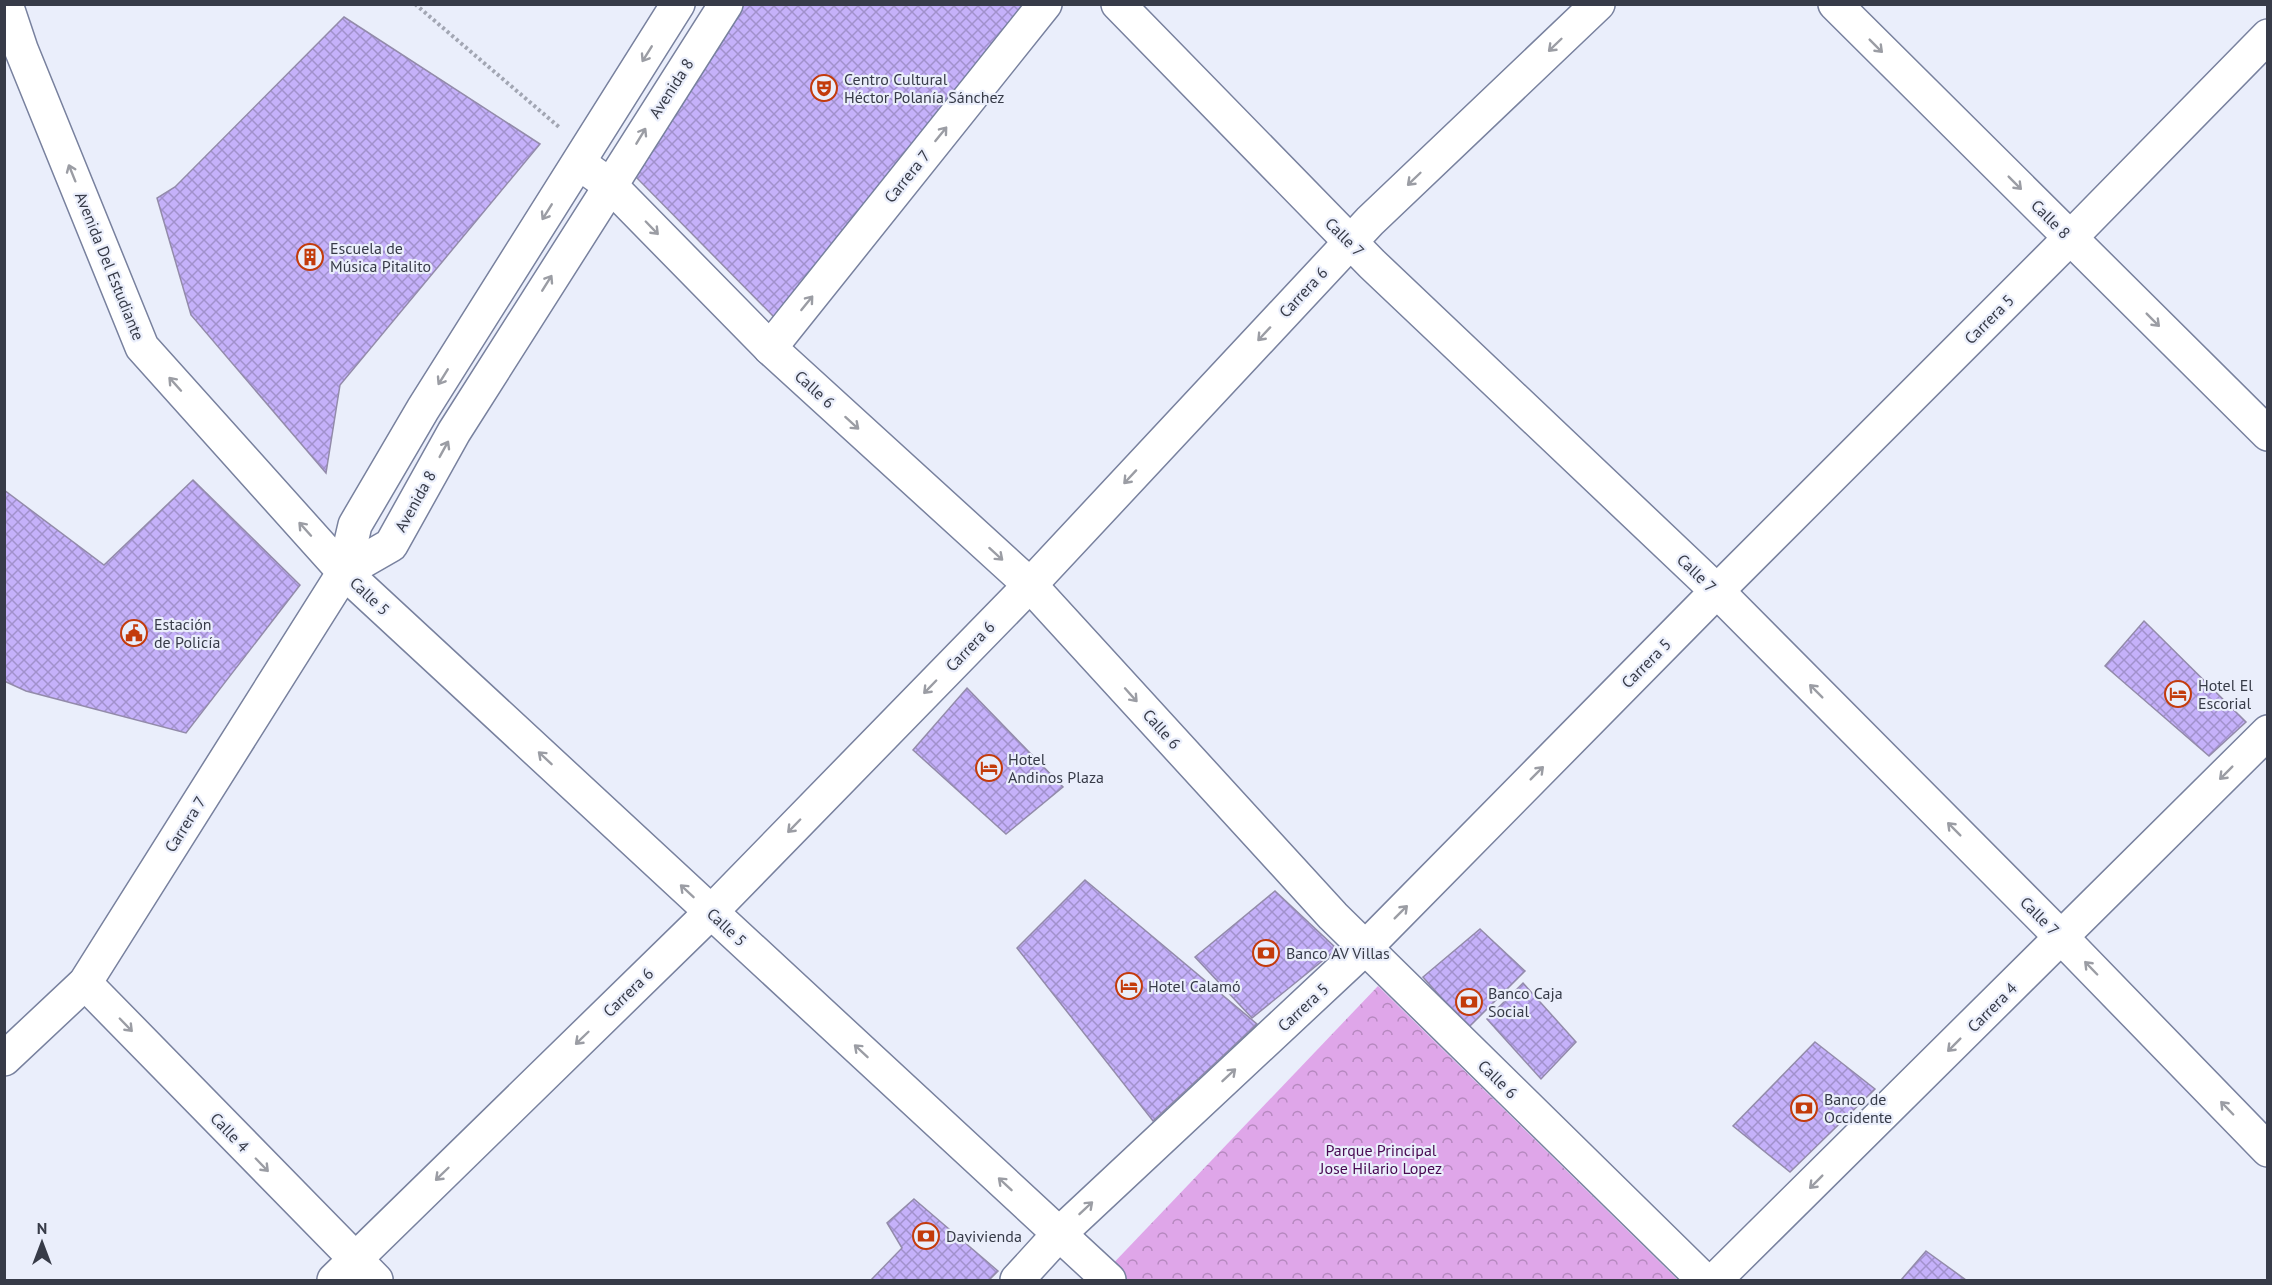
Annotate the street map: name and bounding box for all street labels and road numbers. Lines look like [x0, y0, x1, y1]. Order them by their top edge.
street label: Avenida 8 [644, 54, 698, 122]
street label: Carrera 7 [880, 146, 934, 206]
street label: Avenida Del Estudiante [71, 189, 149, 343]
street label: Calle 8 [2027, 195, 2075, 243]
street label: Calle 7 [1321, 213, 1369, 261]
street label: Carrera 6 [1274, 262, 1332, 322]
street label: Carrera 5 [1960, 290, 2018, 348]
street label: Calle 6 [791, 366, 839, 412]
street label: Avenida 8 [390, 467, 440, 535]
street label: Calle 7 [1673, 549, 1721, 597]
street label: Calle 5 [346, 573, 394, 619]
street label: Carrera 6 [941, 617, 999, 675]
street label: Carrera 5 [1617, 634, 1675, 692]
street label: Calle 6 [1139, 705, 1185, 753]
street label: Carrera 7 [160, 792, 210, 856]
street label: Calle 7 [2016, 892, 2064, 940]
street label: Calle 5 [703, 904, 751, 950]
street label: Carrera 6 [599, 963, 657, 1021]
street label: Carrera 5 [1273, 978, 1333, 1036]
street label: Carrera 4 [1963, 978, 2021, 1036]
street label: Calle 6 [1474, 1055, 1522, 1103]
street label: Calle 4 [206, 1108, 254, 1156]

